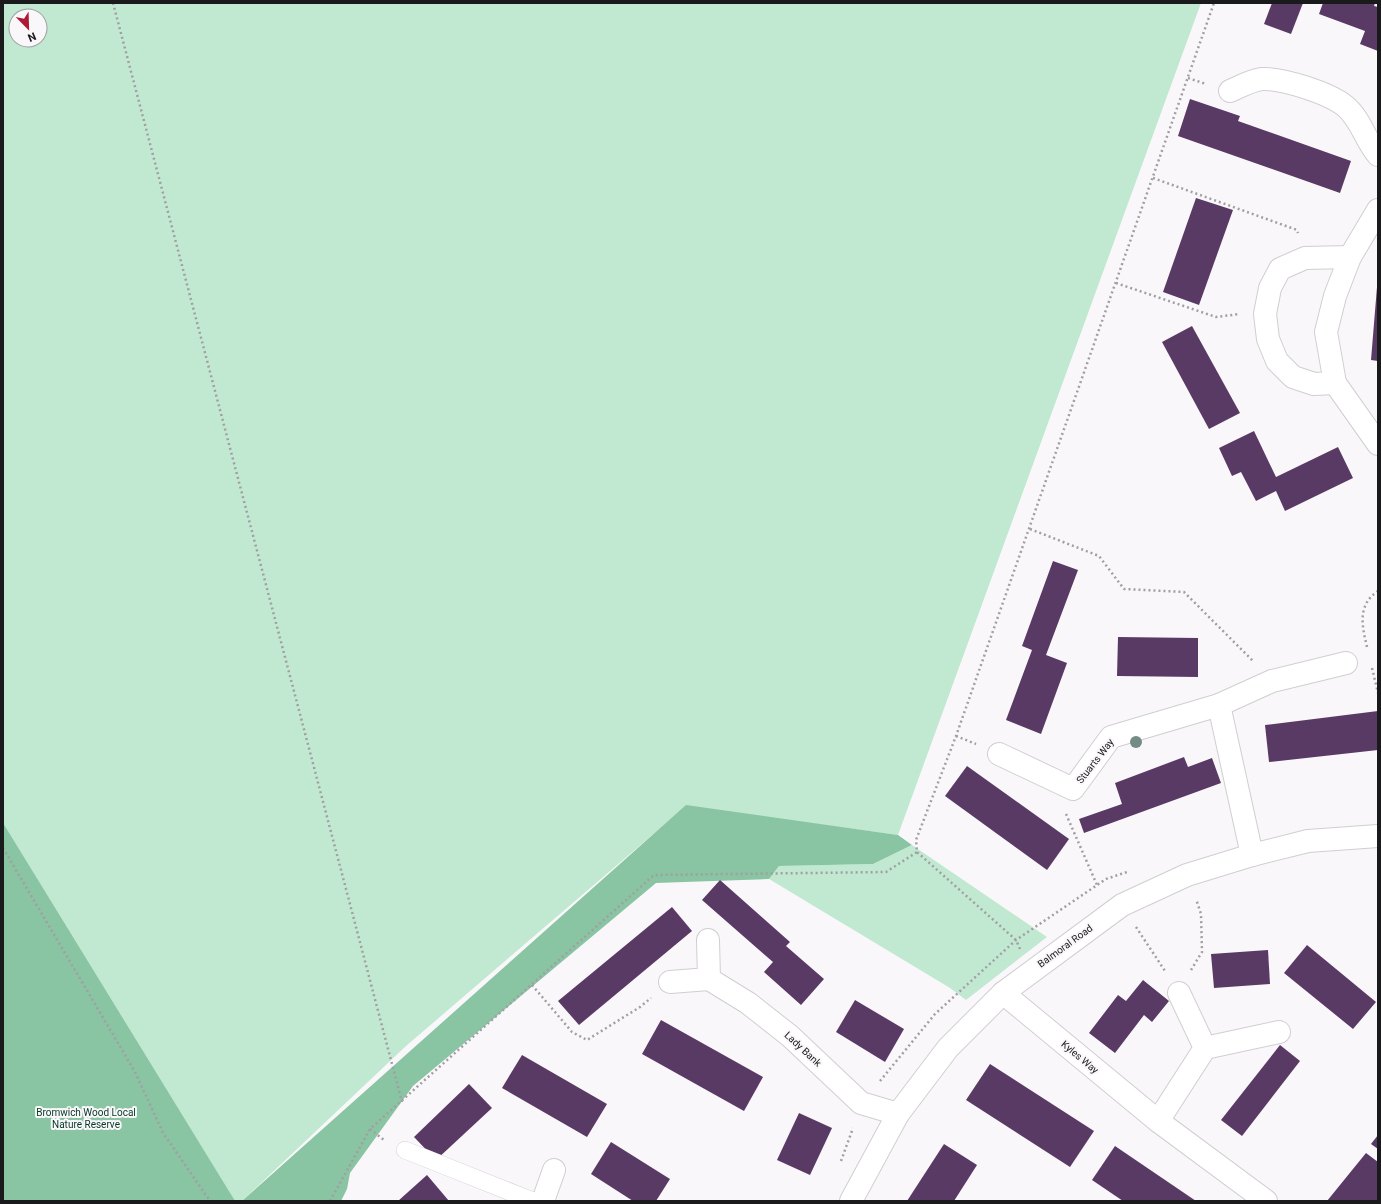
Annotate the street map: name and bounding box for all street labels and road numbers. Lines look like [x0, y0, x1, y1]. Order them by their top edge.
street label: Stuarts Way [1074, 736, 1116, 785]
street label: Balmoral Road [1035, 922, 1095, 970]
street label: Lady Bank [782, 1029, 824, 1069]
street label: Kyles Way [1059, 1038, 1101, 1076]

